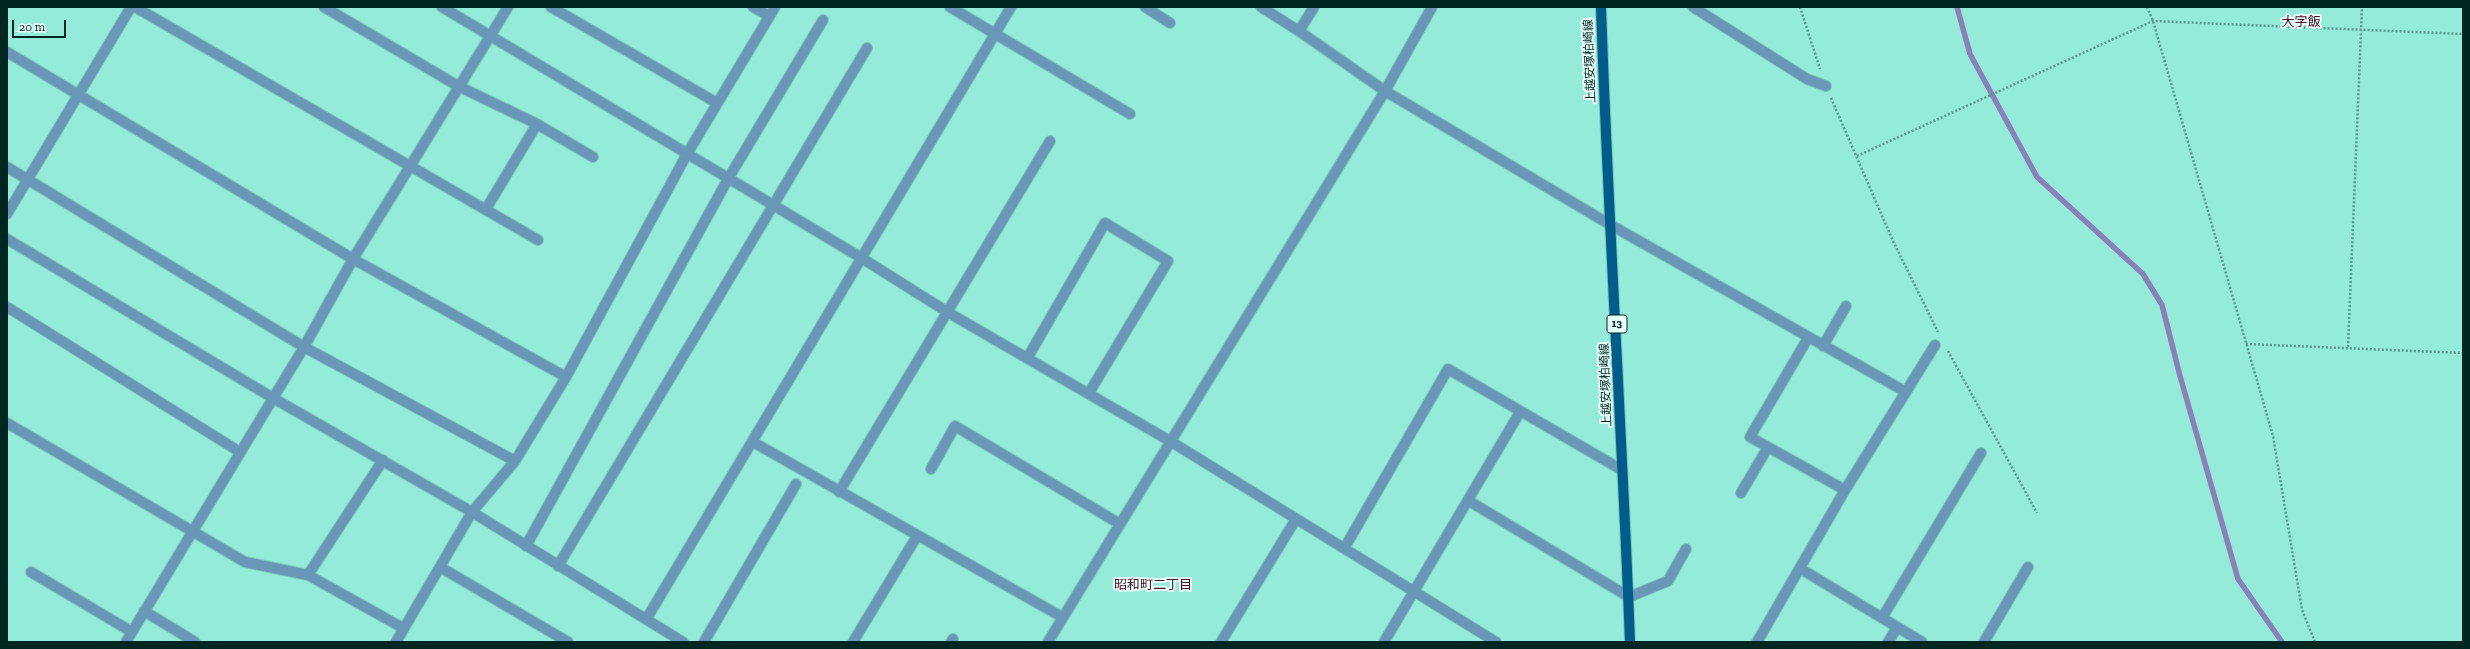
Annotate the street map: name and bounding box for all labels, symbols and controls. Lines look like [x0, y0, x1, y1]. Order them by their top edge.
scale bar [14, 12, 68, 38]
district label: 大字飯 [2282, 14, 2320, 30]
street label: 上越安塚柏崎線 [1581, 19, 1599, 103]
text: 20 m [19, 20, 45, 34]
road number: 13 [1607, 315, 1627, 333]
street label: 上越安塚柏崎線 [1597, 343, 1615, 427]
district label: 昭和町二丁目 [1114, 577, 1192, 593]

